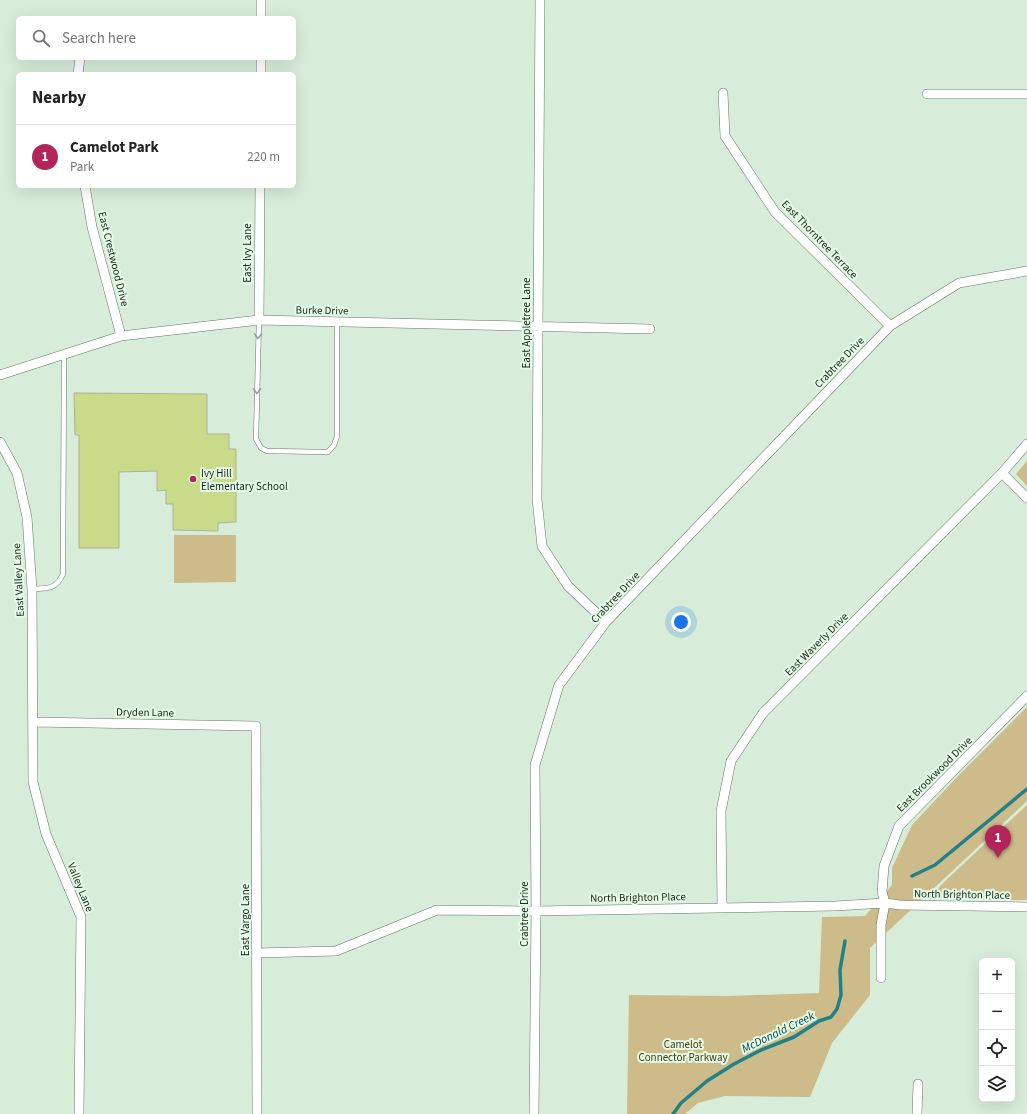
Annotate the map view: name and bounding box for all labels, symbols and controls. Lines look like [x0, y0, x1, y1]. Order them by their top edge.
search box [16, 16, 296, 60]
icon: search [30, 27, 52, 49]
text: Search here [62, 28, 136, 49]
text: Nearby [32, 86, 86, 110]
text: Camelot Park [70, 137, 159, 158]
text: 1 [42, 148, 48, 166]
text: 220 m [247, 148, 280, 166]
text: Park [70, 158, 94, 176]
street label: East Thorntree Terrace [778, 197, 861, 282]
street label: East Crestwood Drive [94, 210, 133, 309]
street label: East Ivy Lane [240, 223, 255, 283]
street label: East Appletree Lane [519, 277, 534, 368]
street label: Burke Drive [295, 303, 349, 318]
one-way arrow [254, 333, 263, 339]
street label: Crabtree Drive [811, 333, 868, 391]
one-way arrow [253, 388, 261, 394]
place label: Ivy Hill Elementary School [201, 466, 288, 494]
marker: Ivy Hill Elementary School [188, 474, 198, 484]
street label: East Valley Lane [9, 542, 28, 617]
street label: Crabtree Drive [587, 568, 644, 626]
street label: East Waverly Drive [781, 609, 852, 679]
your location [671, 612, 691, 632]
street label: Dryden Lane [116, 704, 175, 721]
street label: East Brookwood Drive [893, 733, 976, 815]
pin: 1 [985, 825, 1011, 858]
street label: Valley Lane [64, 860, 97, 915]
street label: Crabtree Drive [517, 881, 532, 947]
street label: East Vargo Lane [238, 883, 253, 956]
street label: North Brighton Place [914, 886, 1011, 903]
street label: North Brighton Place [590, 889, 687, 906]
map controls [979, 958, 1015, 1102]
button: + [979, 958, 1015, 994]
button: − [979, 994, 1015, 1030]
water label: McDonald Creek [739, 1007, 818, 1057]
button: locate [979, 1030, 1015, 1066]
park label: Camelot Connector Parkway [638, 1037, 728, 1065]
button: layers [979, 1066, 1015, 1102]

